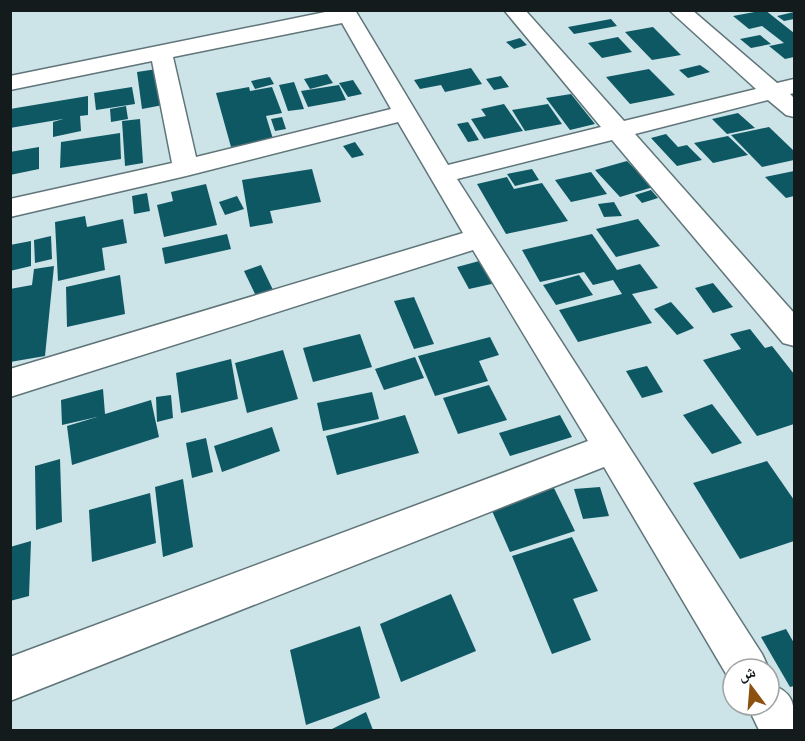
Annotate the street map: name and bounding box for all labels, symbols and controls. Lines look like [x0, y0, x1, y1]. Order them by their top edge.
north arrow [721, 657, 781, 717]
text: ش [736, 661, 758, 685]

